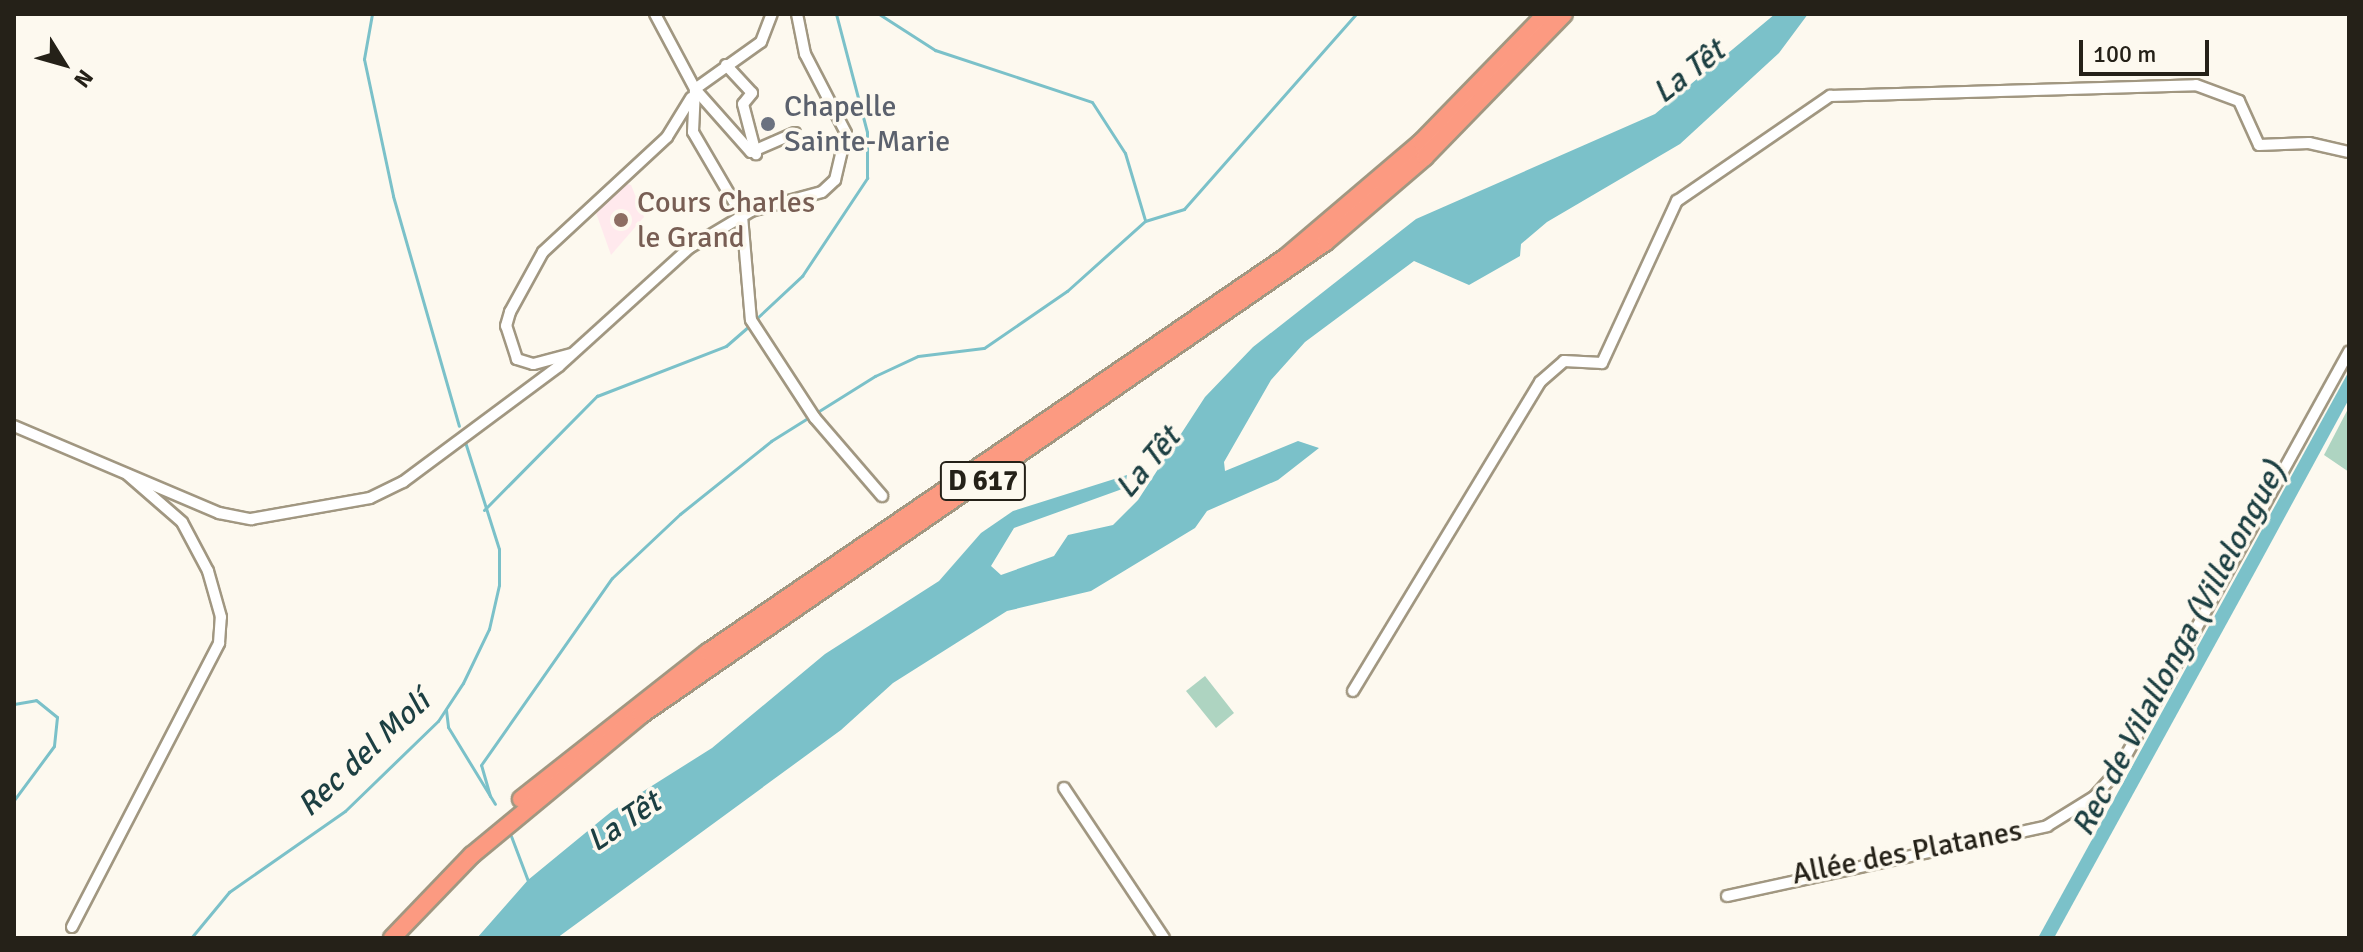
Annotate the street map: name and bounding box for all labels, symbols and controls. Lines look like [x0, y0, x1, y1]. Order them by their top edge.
north arrow [24, 24, 104, 104]
scale bar [2083, 24, 2213, 74]
water label: La Têt [1645, 32, 1733, 112]
text: 100 m [2093, 39, 2156, 69]
text: N [68, 65, 99, 93]
place label: Chapelle Sainte-Marie [784, 89, 950, 160]
marker: Chapelle Sainte-Marie [759, 115, 777, 133]
place label: Cours Charles le Grand [637, 185, 815, 256]
marker: Cours Charles le Grand [612, 211, 630, 229]
water label: La Têt [1107, 420, 1189, 506]
water label: Rec de Vilallonga (Villelongue) [2064, 455, 2294, 843]
road number: D 617 [939, 457, 1027, 505]
water label: Rec del Molí [290, 683, 438, 825]
water label: La Têt [580, 784, 668, 860]
street label: Allée des Platanes [1789, 813, 2025, 893]

